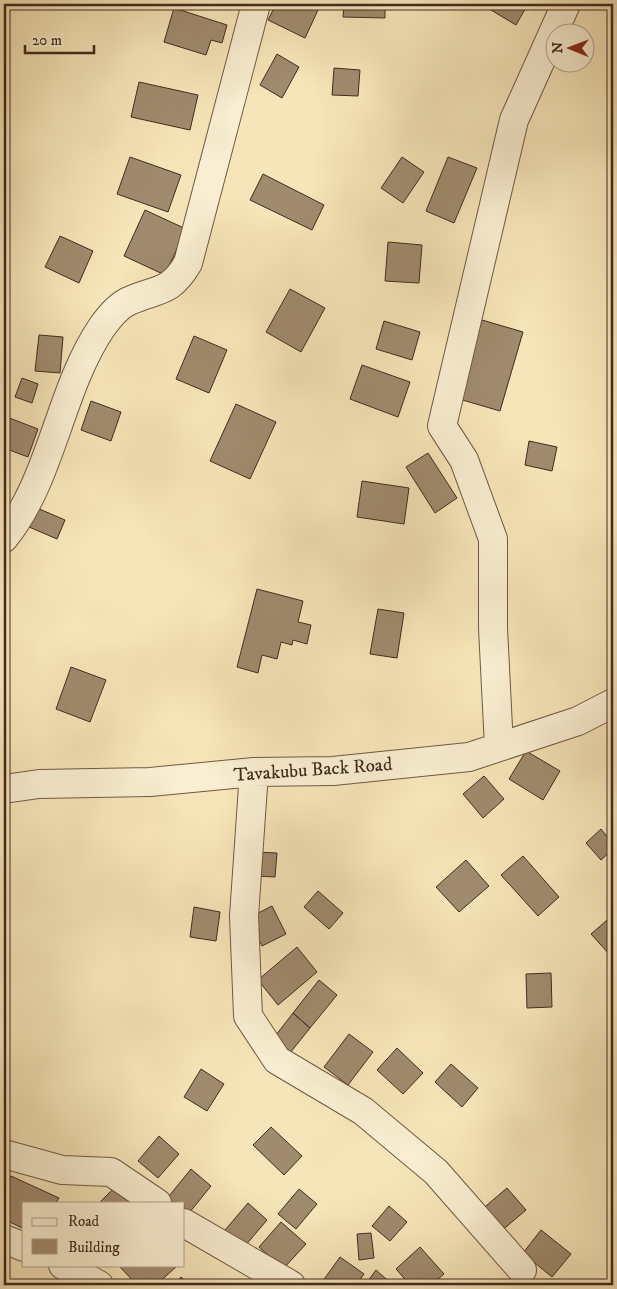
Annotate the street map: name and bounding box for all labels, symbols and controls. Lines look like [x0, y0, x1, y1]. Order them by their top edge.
scale bar [25, 22, 94, 54]
north arrow [544, 22, 594, 72]
text: 20 m [32, 31, 62, 50]
text: N [549, 41, 567, 54]
street label: Tavakubu Back Road [233, 753, 394, 787]
legend [22, 1202, 185, 1266]
text: Road [68, 1212, 100, 1231]
text: Building [68, 1238, 120, 1257]

